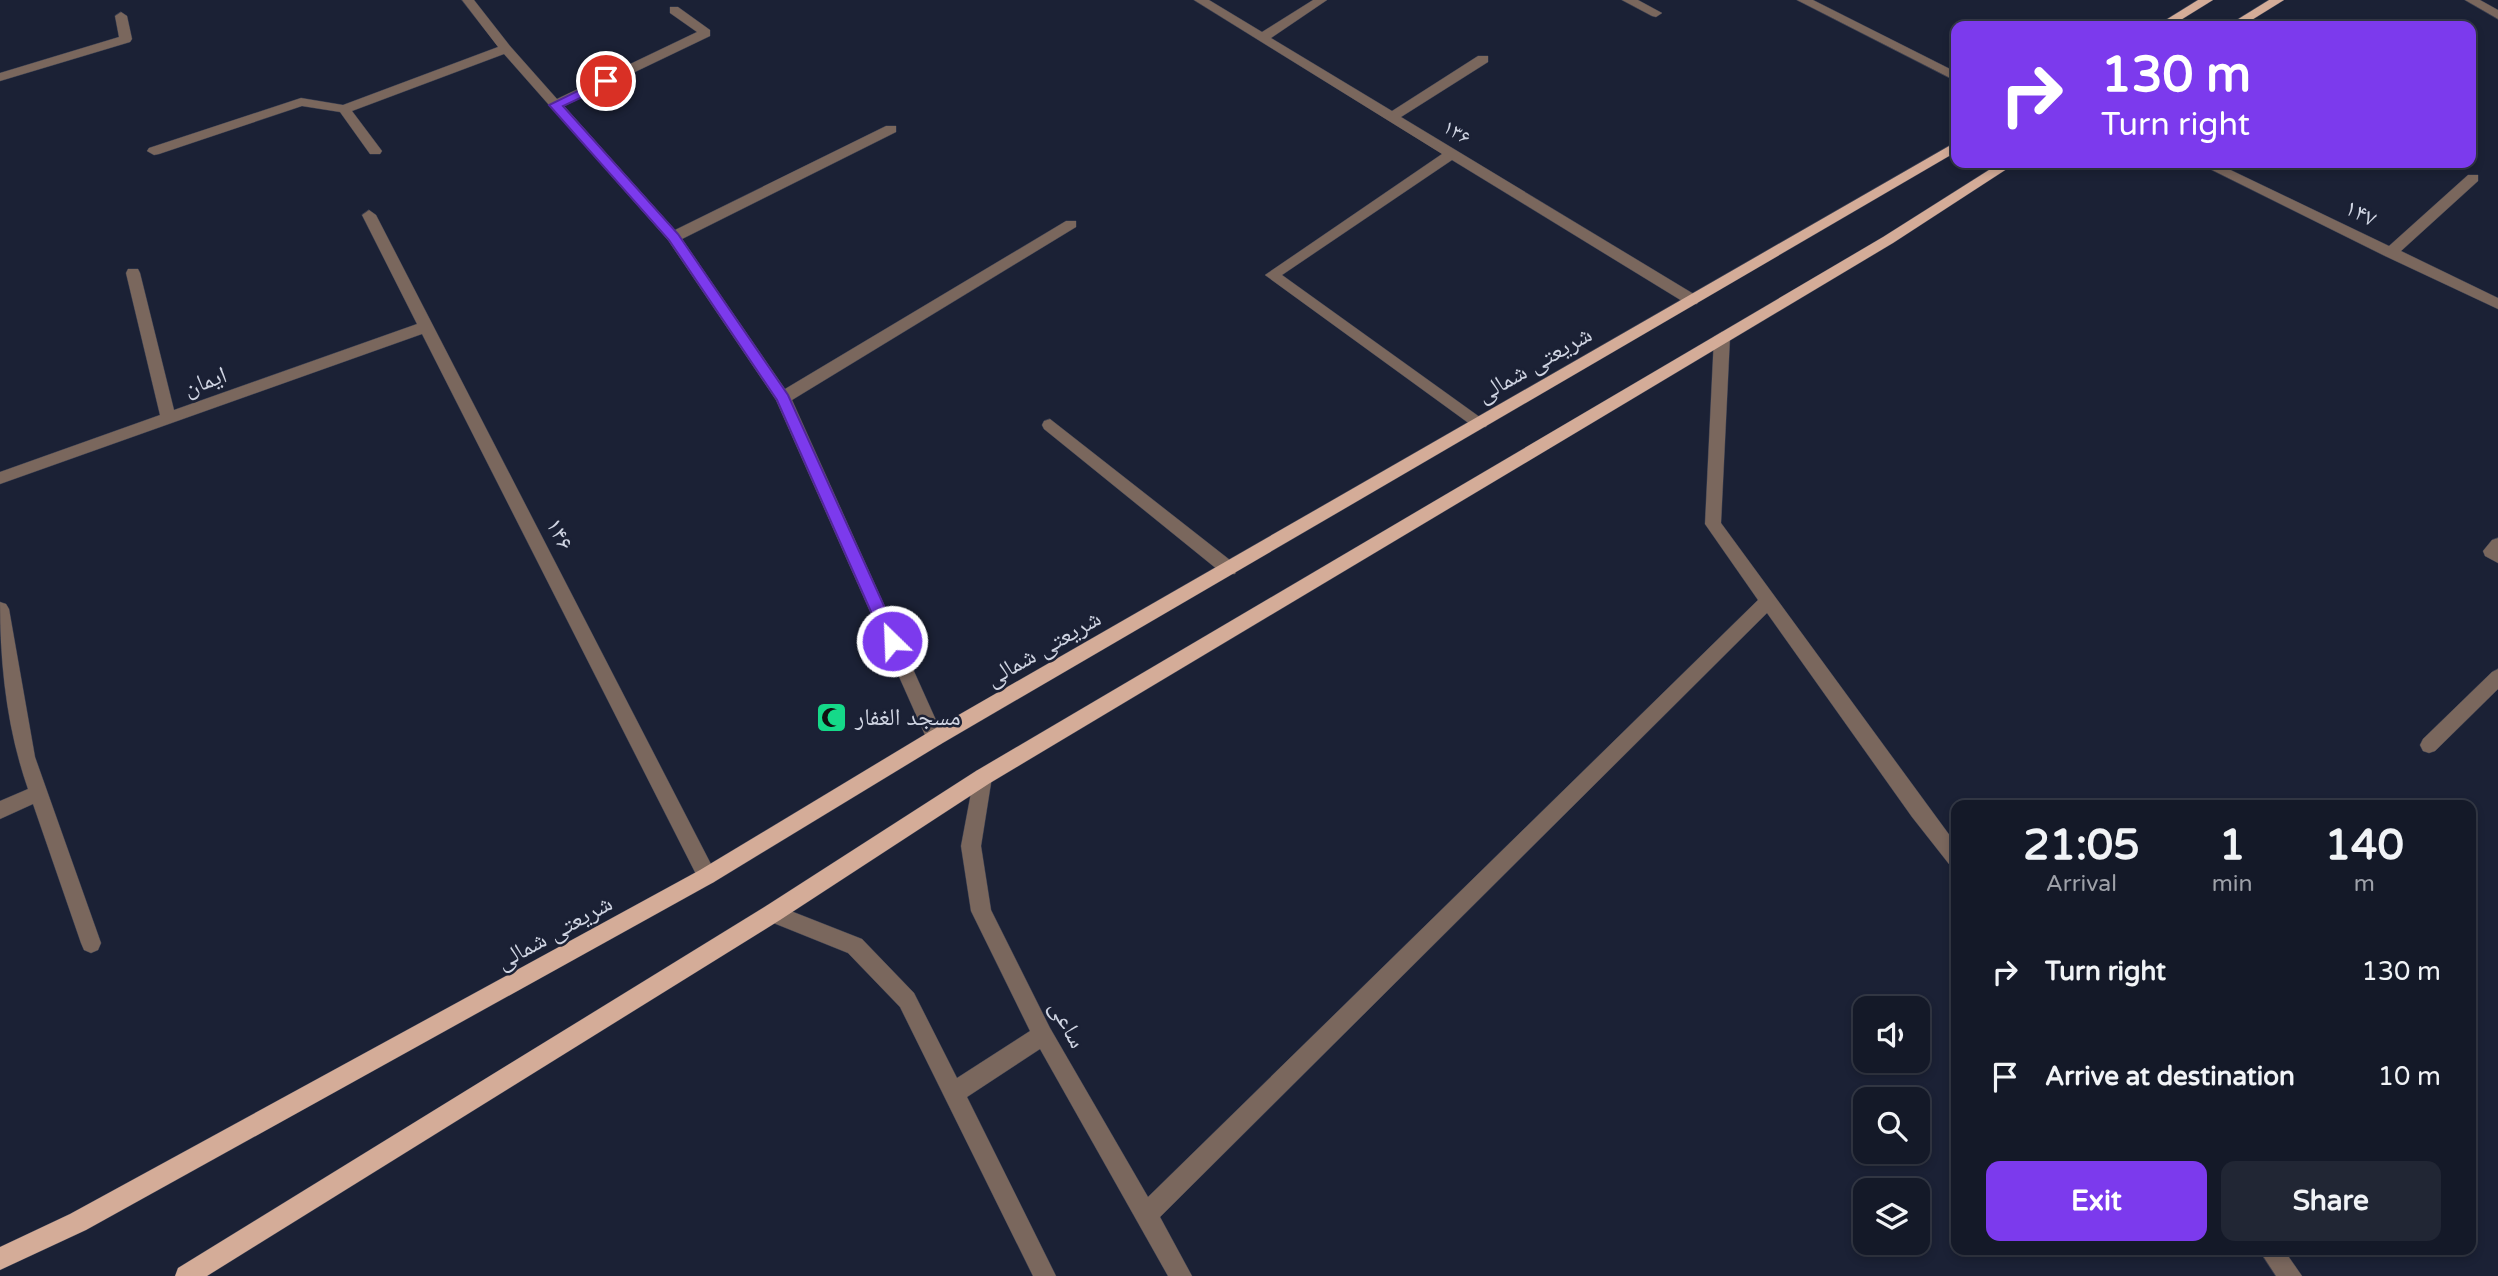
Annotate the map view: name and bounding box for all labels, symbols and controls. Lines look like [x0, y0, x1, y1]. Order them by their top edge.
text: 130 m [2101, 46, 2251, 105]
icon: right [1986, 49, 2077, 140]
pin [576, 51, 636, 111]
icon: arrive [587, 62, 625, 100]
text: Turn right [2101, 106, 2250, 144]
street label: ۱۳۶ [1438, 114, 1475, 150]
street label: ۱۴۷ [2340, 193, 2382, 234]
street label: شریعتی شمالی [1471, 320, 1597, 409]
street label: ایمان [180, 360, 231, 403]
street label: ۱۴۶ [539, 513, 580, 555]
position arrow [855, 604, 929, 678]
street label: شریعتی شمالی [980, 604, 1106, 693]
mosque icon: مسجد الغفار [815, 700, 849, 734]
place label: مسجد الغفار [854, 703, 961, 732]
text: 21:05 [2023, 820, 2140, 871]
text: 1 [2219, 820, 2245, 871]
text: 140 [2325, 820, 2404, 871]
text: Arrival [2046, 870, 2117, 898]
text: min [2212, 870, 2253, 898]
text: m [2354, 870, 2375, 898]
street label: شریعتی شمالی [491, 889, 617, 976]
icon: right [1986, 953, 2024, 991]
text: Turn right [2045, 956, 2166, 987]
text: 130 m [2361, 956, 2441, 987]
street label: ساعی [1043, 995, 1092, 1053]
map controls [1853, 996, 1930, 1255]
button: sound [1853, 996, 1930, 1073]
icon: arrive [1986, 1058, 2024, 1096]
text: Arrive at destination [2045, 1061, 2295, 1092]
text: 10 m [2378, 1061, 2441, 1092]
button: search [1853, 1087, 1930, 1164]
button: Exit [1986, 1161, 2207, 1241]
button: Share [2221, 1161, 2441, 1241]
button: layers [1853, 1178, 1930, 1255]

